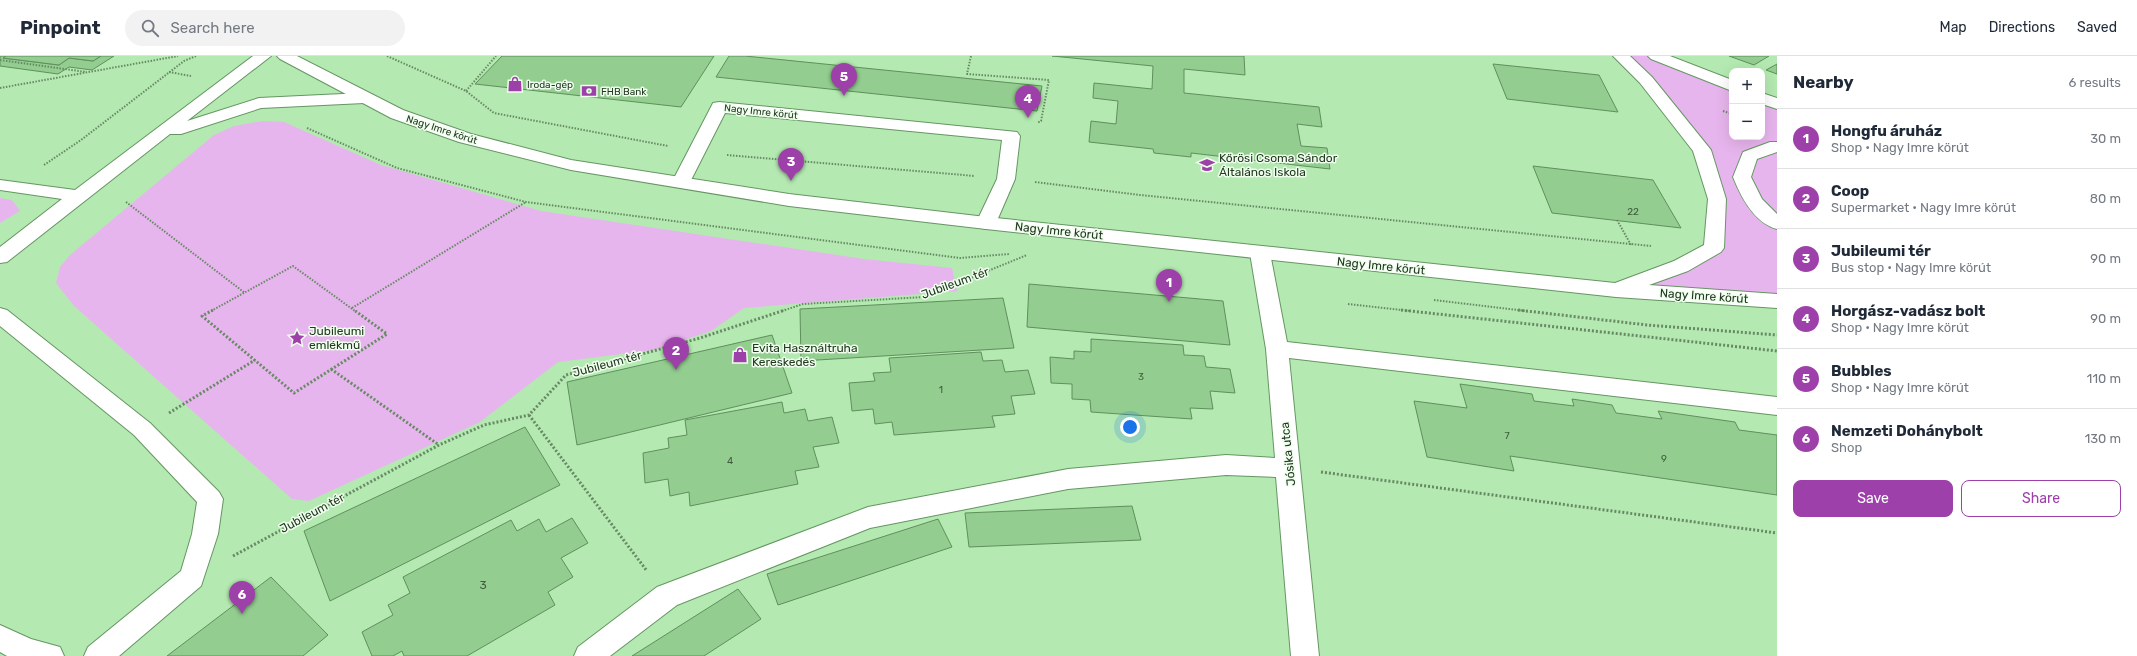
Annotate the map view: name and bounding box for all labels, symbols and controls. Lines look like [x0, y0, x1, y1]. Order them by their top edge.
search box [125, 10, 405, 46]
text: Pinpoint [20, 16, 101, 39]
icon: search [139, 17, 161, 39]
text: Search here [171, 19, 255, 37]
text: Map [1940, 19, 1967, 36]
text: Directions [1989, 19, 2055, 36]
text: Saved [2077, 19, 2117, 36]
pin: 5 [831, 63, 857, 96]
map controls [1729, 68, 1765, 140]
button: + [1729, 68, 1765, 104]
text: Nearby [1793, 72, 1854, 92]
shop icon: Iroda-gép [506, 75, 524, 93]
text: 6 results [2069, 75, 2121, 90]
place label: Iroda-gép [527, 79, 573, 91]
bank icon: FHB Bank [580, 82, 598, 100]
pin: 4 [1015, 85, 1041, 118]
place label: FHB Bank [601, 86, 647, 98]
street label: Nagy Imre körút [724, 102, 798, 122]
button: − [1729, 104, 1765, 140]
street label: Nagy Imre körút [405, 113, 479, 147]
text: Hongfu áruház [1831, 122, 1942, 140]
text: 1 [1803, 131, 1809, 146]
text: 30 m [2090, 131, 2121, 146]
text: Shop · Nagy Imre körút [1831, 140, 1969, 155]
pin: 3 [778, 148, 804, 181]
place label: Kőrösi Csoma Sándor Általános Iskola [1219, 151, 1338, 179]
school or university icon: Kőrösi Csoma Sándor Általános Iskola [1198, 156, 1216, 174]
text: Coop [1831, 182, 1869, 200]
text: 2 [1802, 191, 1810, 206]
text: 80 m [2090, 191, 2121, 206]
text: Supermarket · Nagy Imre körút [1831, 200, 2016, 215]
house number: 22 [1627, 206, 1639, 218]
street label: Nagy Imre körút [1014, 219, 1104, 243]
text: Jubileumi tér [1831, 242, 1931, 260]
text: 3 [1802, 251, 1810, 266]
text: 90 m [2090, 251, 2121, 266]
street label: Nagy Imre körút [1336, 254, 1426, 278]
text: Bus stop · Nagy Imre körút [1831, 260, 1991, 275]
street label: Jubileum tér [919, 264, 991, 302]
pin: 1 [1156, 269, 1182, 302]
street label: Nagy Imre körút [1659, 286, 1749, 306]
text: Horgász-vadász bolt [1831, 302, 1985, 320]
text: 4 [1802, 311, 1810, 326]
text: 90 m [2090, 311, 2121, 326]
text: Shop · Nagy Imre körút [1831, 320, 1969, 335]
place label: Jubileumi emlékmű [309, 324, 364, 352]
place icon: Jubileumi emlékmű [288, 329, 306, 347]
pin: 2 [663, 337, 689, 370]
place label: Evita Használtruha Kereskedés [752, 341, 858, 369]
shop icon: Evita Használtruha Kereskedés [731, 346, 749, 364]
street label: Jubileum tér [571, 348, 644, 380]
text: Bubbles [1831, 362, 1892, 380]
house number: 3 [1138, 371, 1144, 383]
text: 5 [1802, 371, 1810, 386]
text: 110 m [2087, 371, 2121, 386]
text: Shop · Nagy Imre körút [1831, 380, 1969, 395]
house number: 1 [939, 384, 943, 396]
your location [1120, 417, 1140, 437]
street label: Jósika utca [1278, 421, 1298, 487]
text: Nemzeti Dohánybolt [1831, 422, 1983, 440]
house number: 7 [1504, 430, 1510, 442]
text: 6 [1802, 431, 1810, 446]
text: 130 m [2085, 431, 2121, 446]
text: Shop [1831, 440, 1862, 455]
house number: 9 [1661, 453, 1667, 465]
house number: 4 [727, 455, 733, 467]
button: Save [1793, 480, 1953, 517]
button: Share [1961, 480, 2121, 517]
street label: Jubileum tér [277, 490, 347, 536]
house number: 3 [479, 578, 487, 592]
pin: 6 [229, 581, 255, 614]

